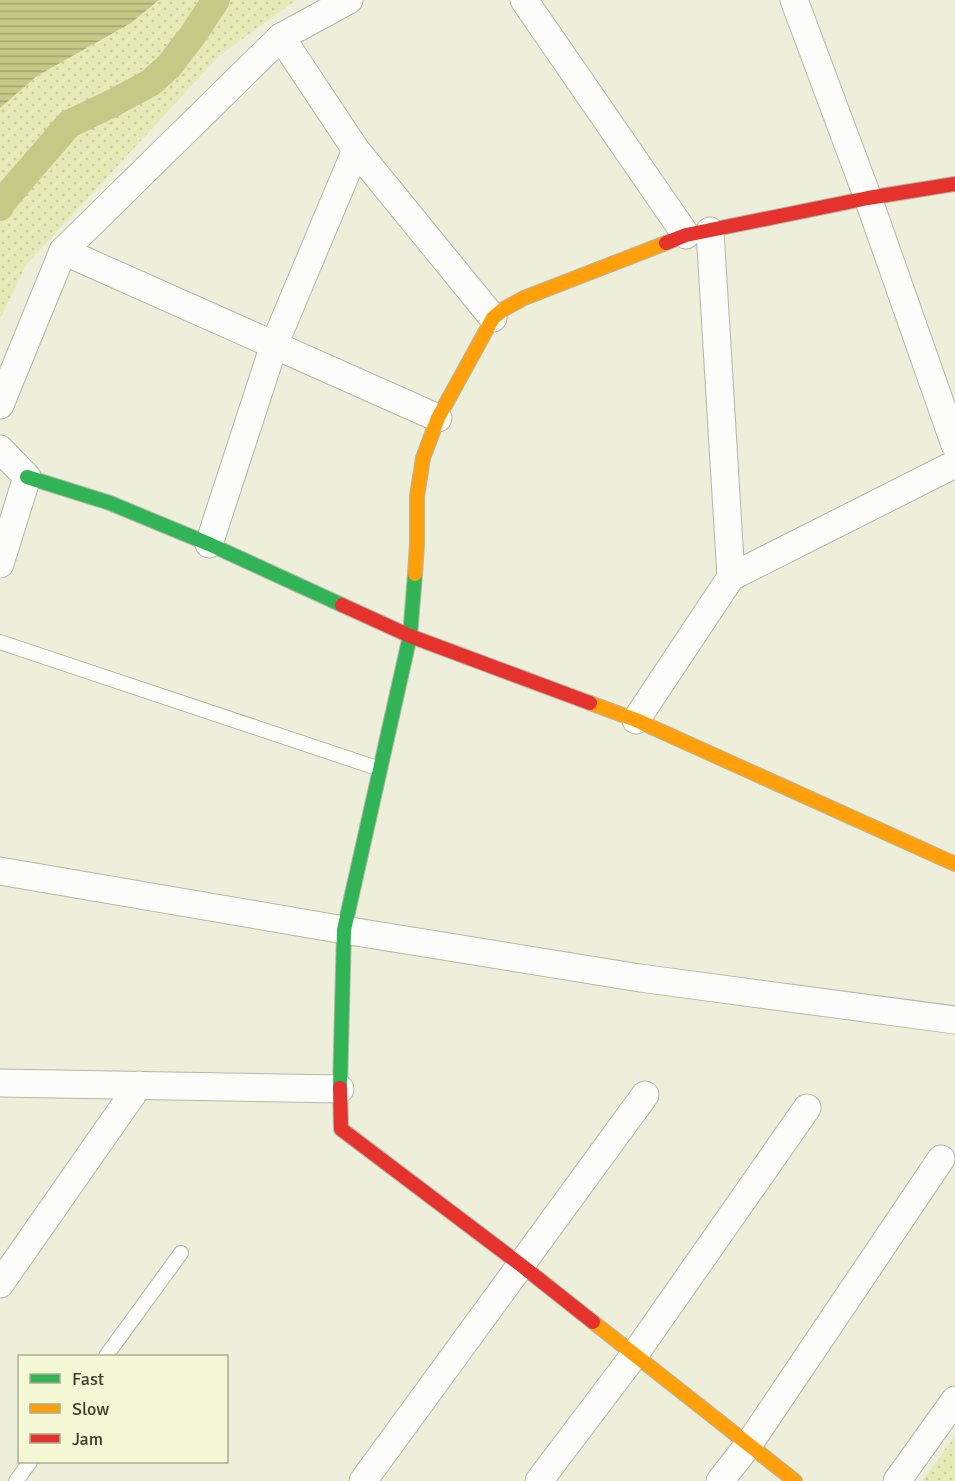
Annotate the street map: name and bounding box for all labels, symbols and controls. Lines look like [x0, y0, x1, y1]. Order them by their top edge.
legend [18, 1355, 228, 1463]
text: Fast [72, 1368, 104, 1390]
text: Slow [72, 1398, 109, 1420]
text: Jam [72, 1428, 103, 1450]

